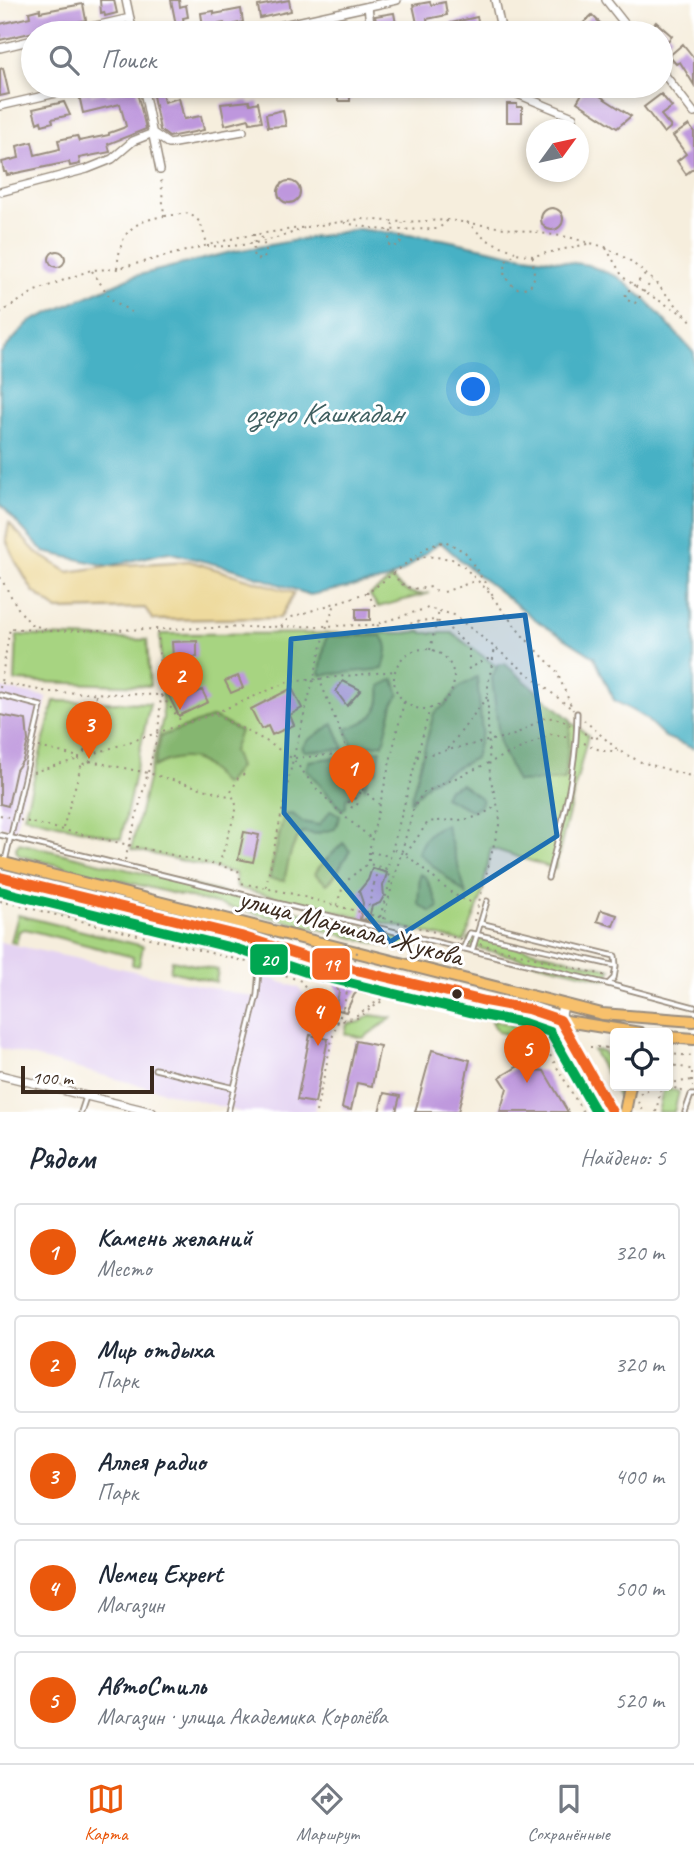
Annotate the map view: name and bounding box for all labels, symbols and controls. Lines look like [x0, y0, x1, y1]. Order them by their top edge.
search box [21, 21, 673, 98]
icon: search [45, 41, 83, 79]
text: Поиск [101, 43, 156, 76]
north arrow [526, 119, 589, 182]
your location [456, 372, 490, 406]
water label: озеро Кашкадан [244, 394, 407, 432]
pin: 2 [157, 652, 203, 710]
pin: 3 [66, 701, 112, 759]
pin: 1 [329, 745, 375, 803]
street label: улица Маршала Жукова [233, 880, 469, 974]
line badge: 20 [249, 943, 289, 976]
line badge: 19 [311, 947, 351, 981]
text: 20 [260, 948, 280, 972]
text: 19 [323, 953, 342, 977]
unlabelled marker [450, 987, 464, 1001]
pin: 4 [295, 988, 341, 1046]
pin: 5 [504, 1025, 550, 1083]
map controls [610, 1028, 673, 1091]
button: locate [610, 1028, 673, 1091]
scale bar [21, 1063, 154, 1095]
text: 100 m [32, 1066, 73, 1090]
text: Рядом [28, 1139, 95, 1177]
text: Найдено: 5 [580, 1143, 666, 1172]
text: Камень желаний [97, 1221, 252, 1254]
text: 1 [48, 1238, 58, 1267]
text: 320 m [615, 1238, 664, 1267]
text: Место [97, 1254, 151, 1283]
text: Мир отдыха [97, 1333, 213, 1366]
text: 2 [48, 1350, 58, 1379]
text: 320 m [615, 1350, 664, 1379]
text: Парк [97, 1366, 138, 1395]
text: Аллея радио [97, 1445, 206, 1478]
text: 3 [48, 1462, 58, 1491]
text: 400 m [615, 1462, 664, 1491]
text: Парк [97, 1478, 138, 1507]
text: Nемец Expert [97, 1557, 222, 1590]
text: 4 [48, 1574, 58, 1603]
text: 500 m [615, 1574, 664, 1603]
text: Магазин [97, 1590, 164, 1619]
text: АвтоСтиль [97, 1669, 206, 1702]
text: 5 [48, 1686, 58, 1715]
text: 520 m [615, 1686, 664, 1715]
text: Магазин · улица Академика Королёва [97, 1702, 387, 1731]
tab: Карта [84, 1780, 128, 1846]
tab: Маршрут [296, 1780, 359, 1846]
tab: Сохранённые [527, 1780, 610, 1846]

